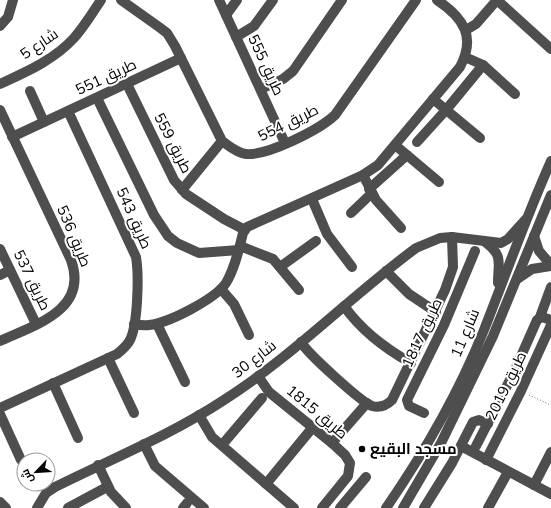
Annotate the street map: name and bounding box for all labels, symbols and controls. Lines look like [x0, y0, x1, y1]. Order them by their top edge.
street label: شارع 5 [16, 24, 63, 65]
street label: طريق 555 [243, 31, 289, 99]
street label: طريق 551 [72, 54, 140, 100]
street label: طريق 554 [254, 100, 322, 146]
street label: طريق 559 [149, 109, 197, 177]
street label: طريق 543 [112, 184, 156, 252]
street label: طريق 536 [52, 202, 96, 270]
street label: طريق 537 [9, 246, 55, 314]
street label: طريق 1817 [397, 295, 447, 371]
street label: شارع 11 [446, 306, 485, 361]
street label: شارع 30 [228, 335, 281, 383]
street label: طريق 2019 [481, 348, 531, 424]
street label: طريق 1815 [282, 380, 352, 444]
place label: مسجد البقيع [370, 439, 457, 459]
marker: مسجد البقيع [357, 444, 367, 454]
north arrow [16, 452, 56, 492]
text: ش [18, 467, 36, 486]

